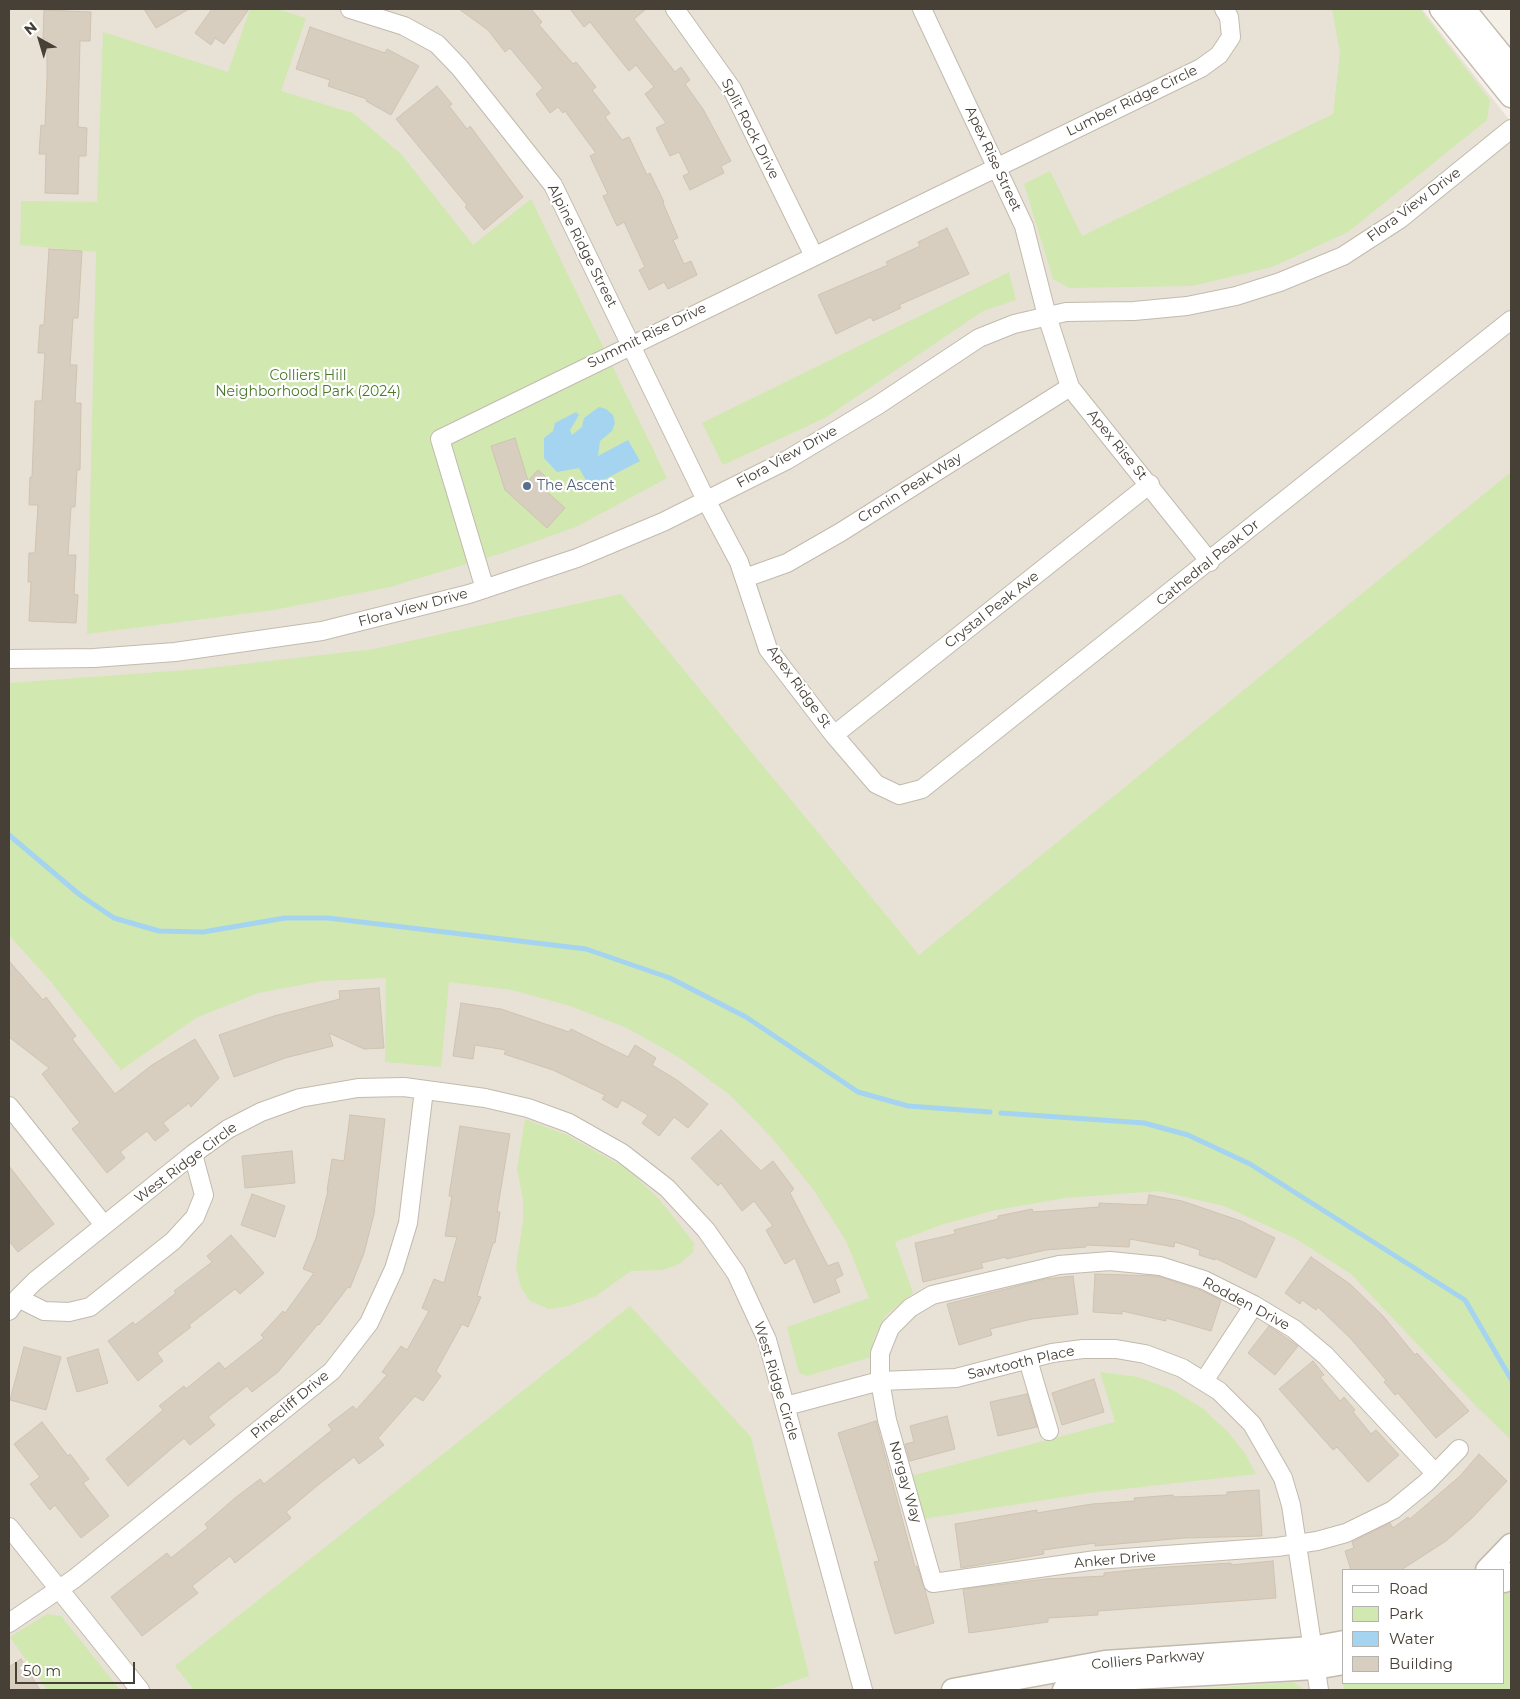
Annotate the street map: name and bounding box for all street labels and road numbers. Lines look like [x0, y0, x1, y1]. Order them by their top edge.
street label: Lumber Ridge Circle [1064, 62, 1200, 140]
street label: Split Rock Drive [717, 76, 783, 182]
street label: Apex Rise Street [961, 104, 1025, 214]
street label: Flora View Drive [1364, 164, 1464, 246]
street label: Alpine Ridge Street [544, 182, 620, 310]
street label: Summit Rise Drive [585, 300, 709, 372]
street label: Apex Rise St [1083, 406, 1151, 484]
street label: Flora View Drive [734, 422, 840, 492]
street label: Cronin Peak Way [855, 449, 965, 527]
street label: Cathedral Peak Dr [1153, 516, 1263, 610]
street label: Crystal Peak Ave [942, 568, 1042, 652]
street label: Flora View Drive [356, 585, 470, 631]
street label: Apex Ridge St [763, 642, 835, 732]
street label: West Ridge Circle [132, 1119, 240, 1207]
street label: Rodden Drive [1200, 1274, 1292, 1334]
street label: West Ridge Circle [750, 1319, 802, 1443]
street label: Sawtooth Place [966, 1343, 1076, 1383]
street label: Pinecliff Drive [247, 1367, 333, 1443]
street label: Norgay Way [885, 1439, 925, 1525]
street label: Anker Drive [1073, 1548, 1157, 1572]
street label: Colliers Parkway [1091, 1647, 1205, 1673]

